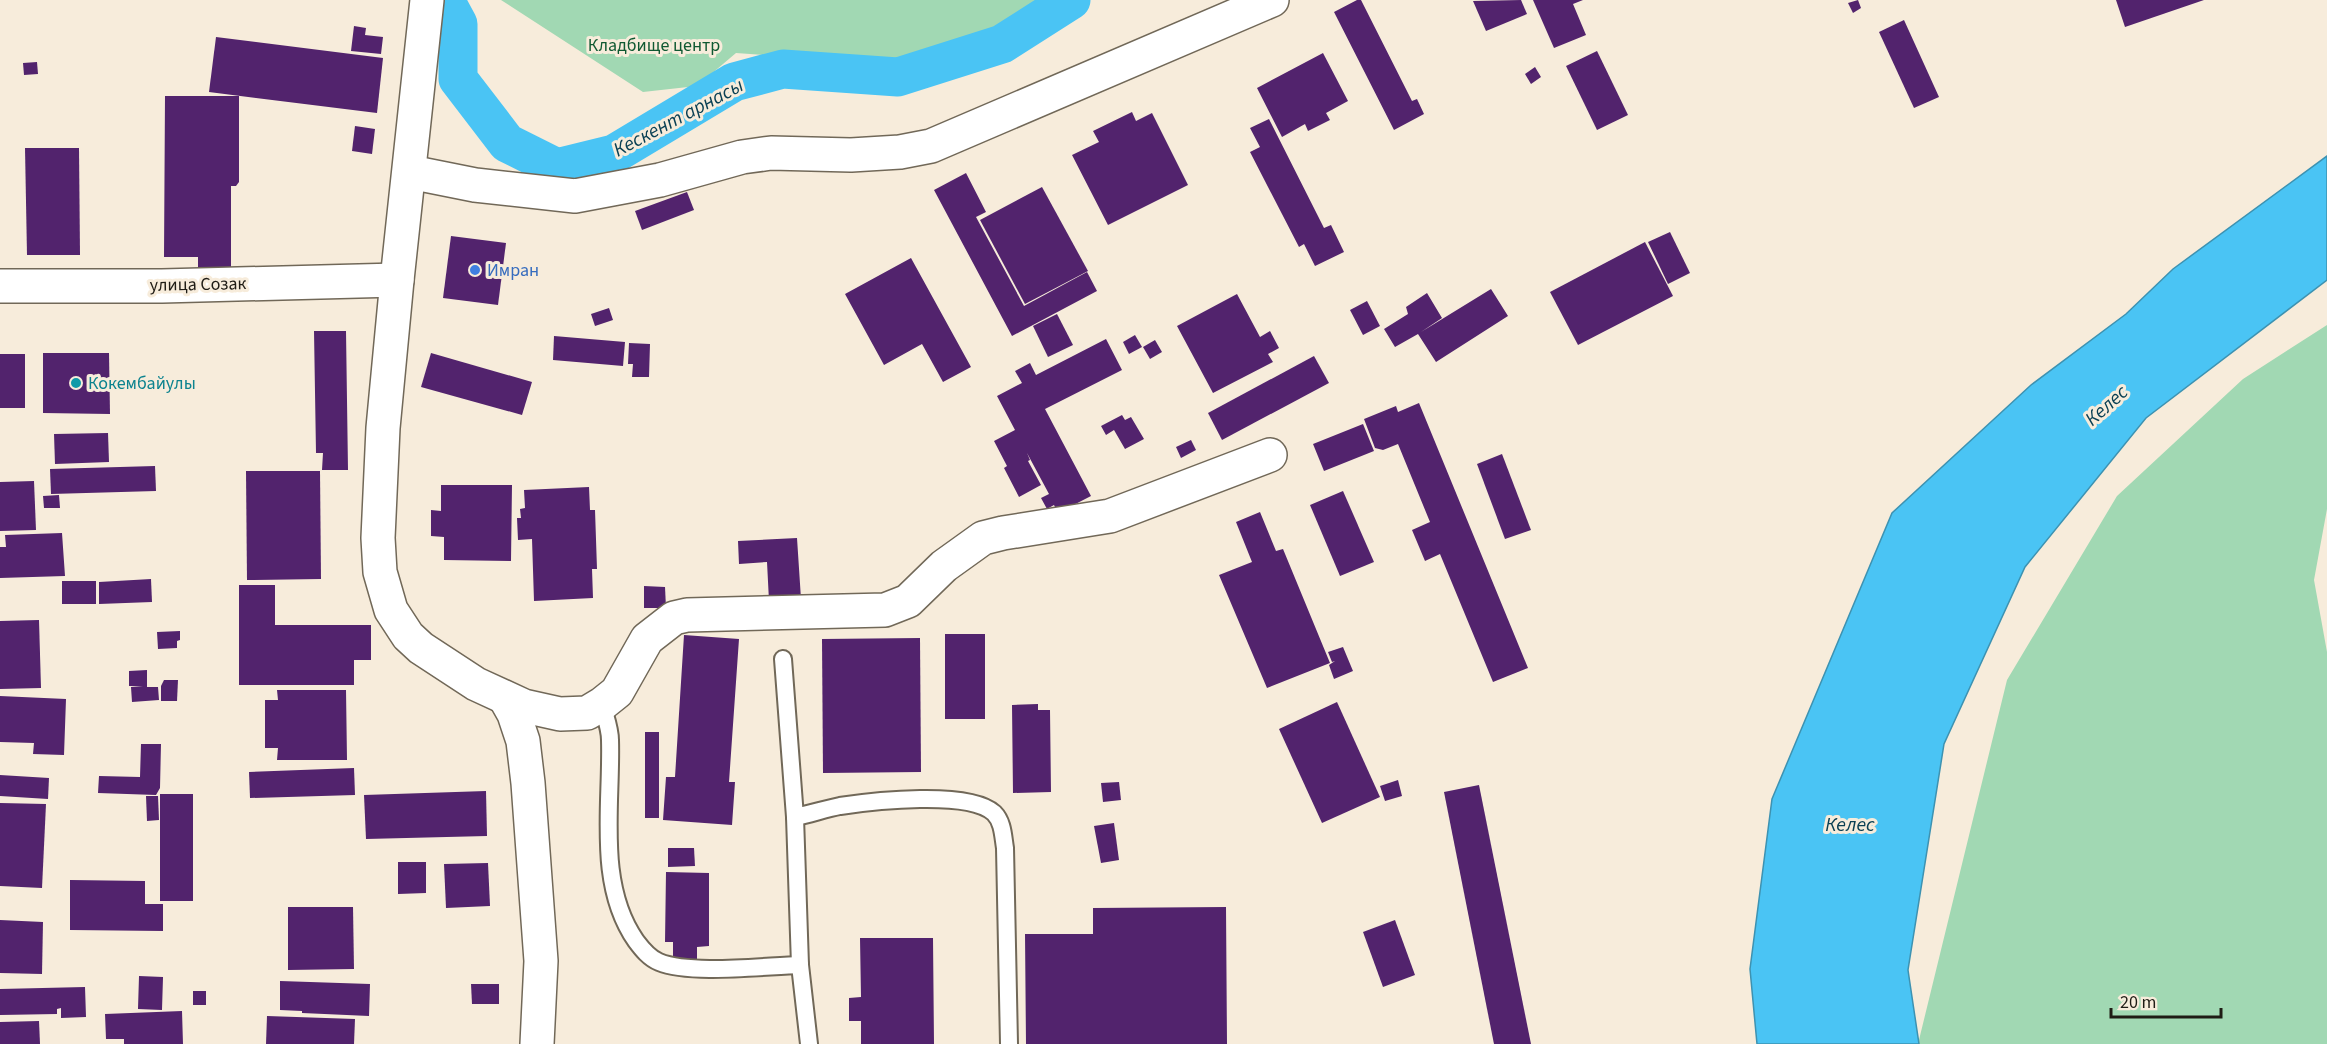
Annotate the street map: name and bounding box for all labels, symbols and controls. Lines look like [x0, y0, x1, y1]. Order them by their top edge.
park label: Кладбище центр [588, 33, 720, 58]
water label: Кескент арнасы [608, 72, 749, 164]
place label: Имран [487, 258, 539, 283]
marker: Имран [468, 263, 482, 277]
street label: улица Созак [149, 271, 247, 298]
place label: Кокембайулы [88, 371, 196, 396]
marker: Кокембайулы [69, 376, 83, 390]
water label: Келес [2079, 379, 2135, 433]
water label: Келес [1825, 811, 1875, 839]
scale bar [2111, 981, 2220, 1019]
text: 20 m [2120, 990, 2156, 1015]

